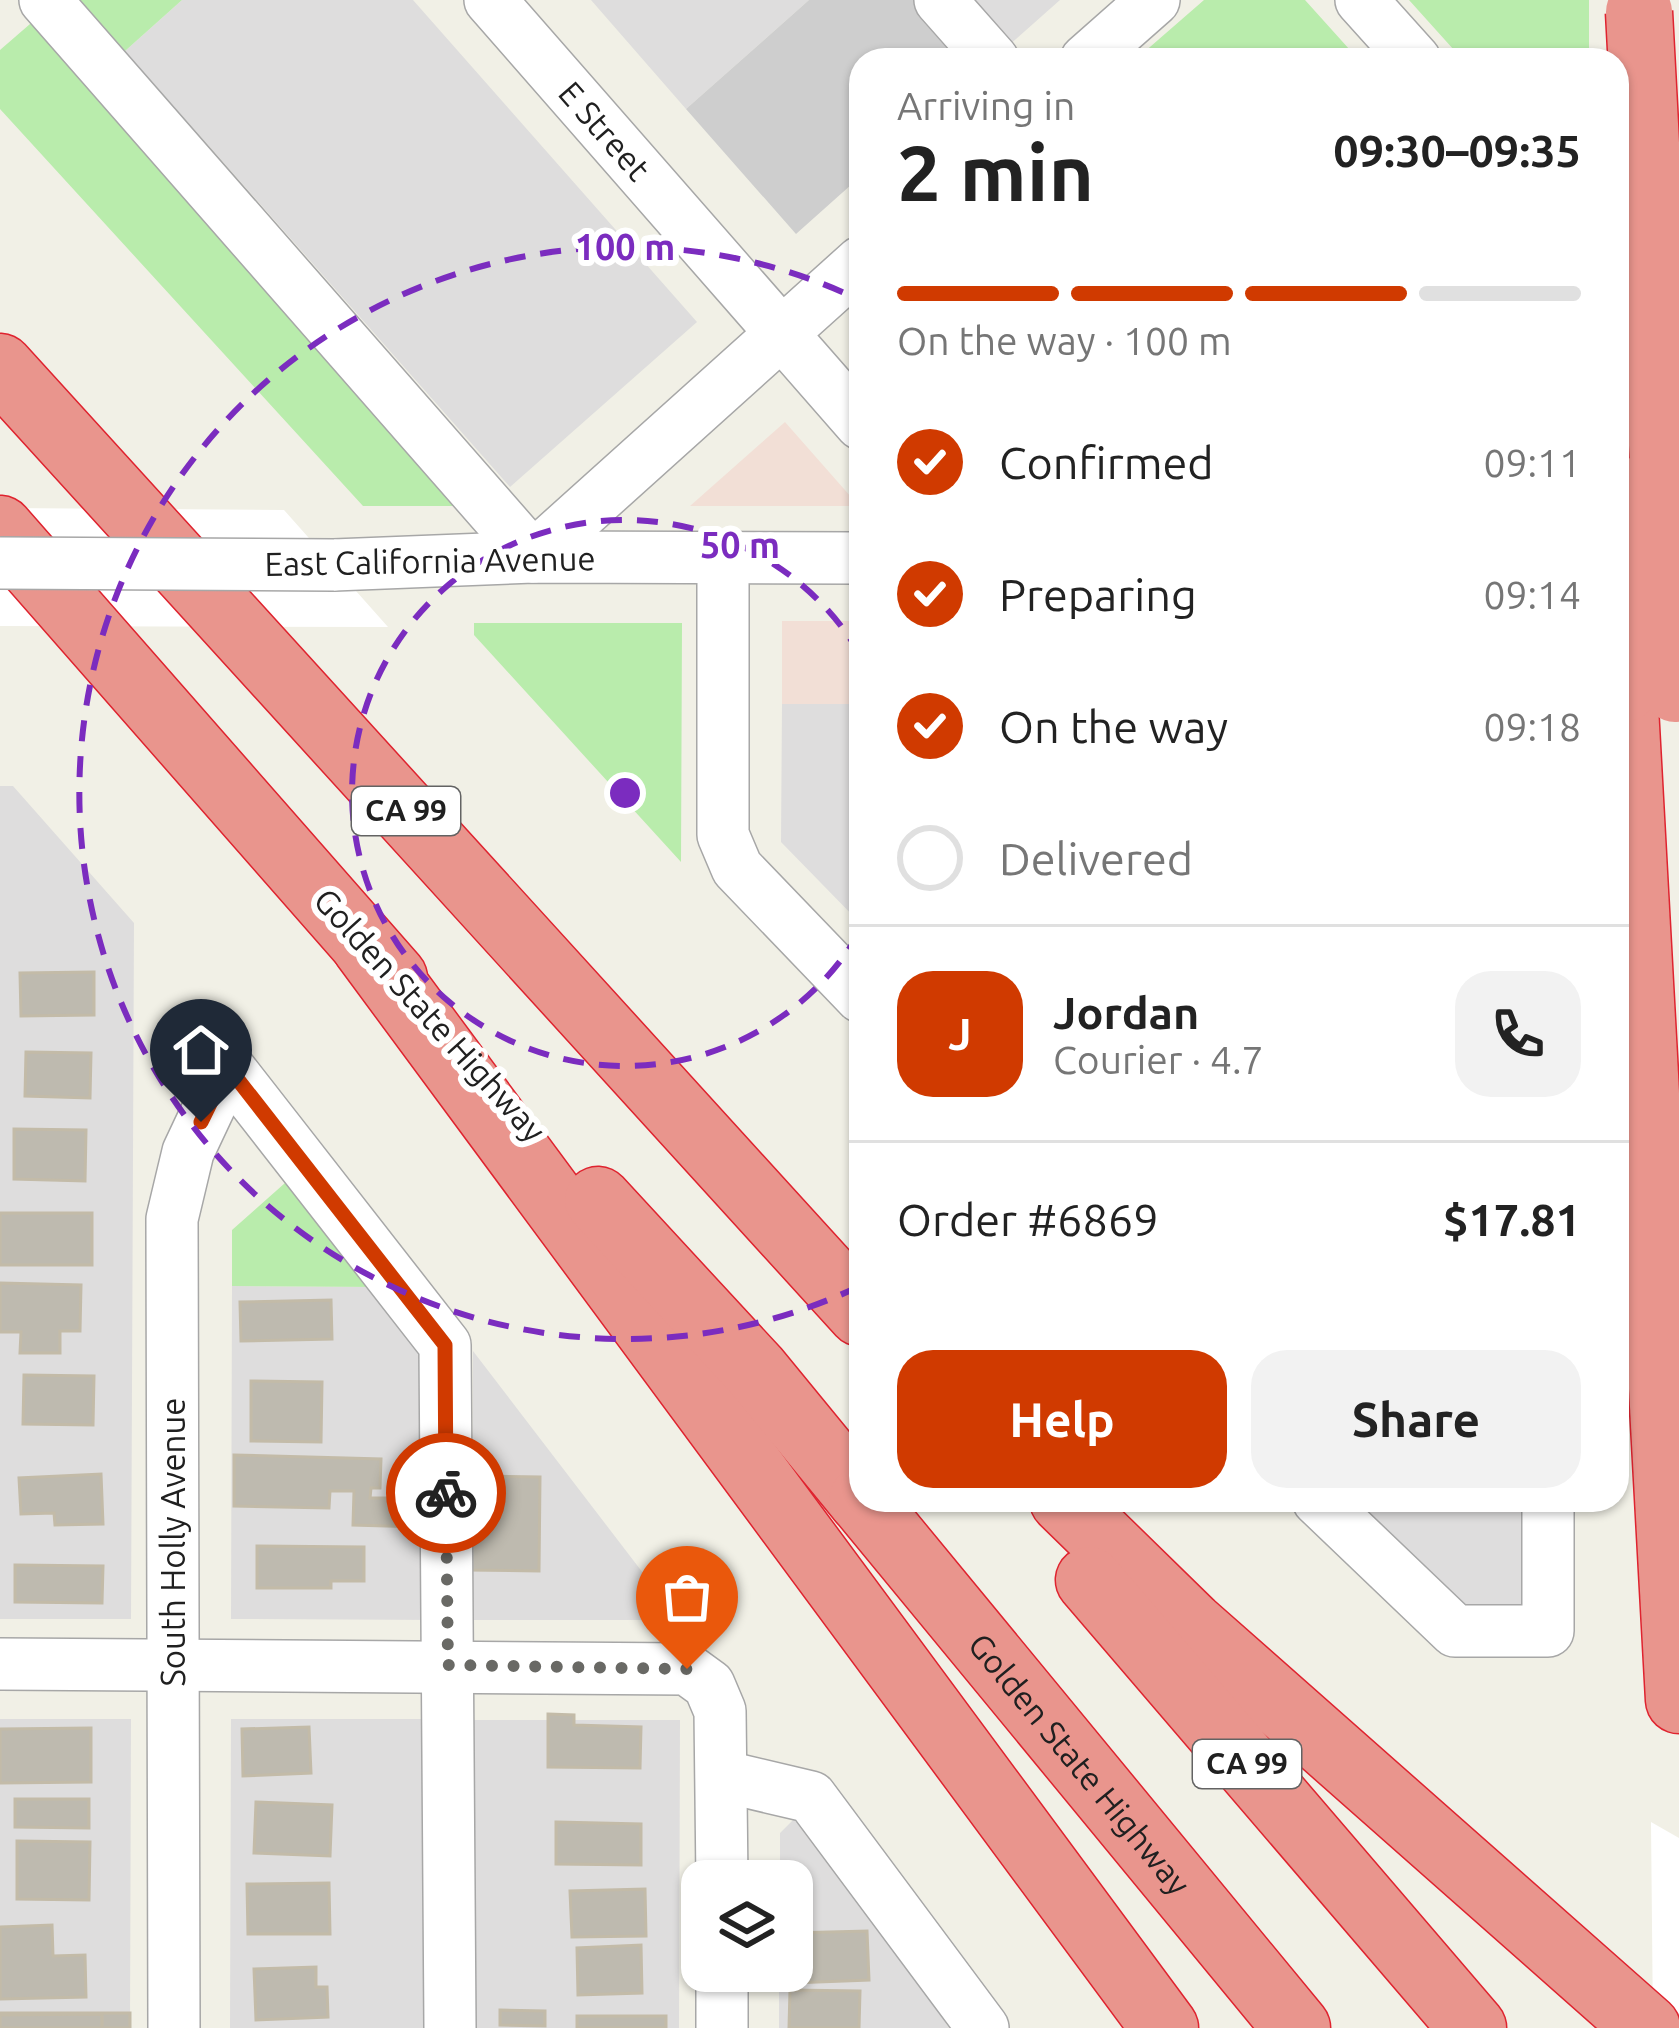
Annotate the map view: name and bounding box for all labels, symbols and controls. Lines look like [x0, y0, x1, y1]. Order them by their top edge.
street label: E Street [552, 74, 658, 187]
text: Arriving in [897, 84, 1075, 127]
text: 09:30–09:35 [1333, 125, 1581, 176]
text: 2 min [897, 128, 1094, 216]
text: 100 m [575, 226, 675, 267]
text: On the way · 100 m [897, 319, 1232, 362]
icon: check [897, 429, 963, 495]
text: Confirmed [999, 437, 1214, 488]
text: 09:11 [1483, 441, 1581, 484]
text: 50 m [700, 524, 780, 565]
street label: East California Avenue [264, 539, 596, 582]
icon: check [897, 561, 963, 627]
text: Preparing [999, 569, 1197, 620]
text: 09:14 [1483, 573, 1581, 616]
icon: check [897, 693, 963, 759]
text: On the way [999, 701, 1228, 752]
text: 09:18 [1483, 705, 1581, 748]
centre of rings [604, 772, 646, 814]
road number: CA 99 [352, 787, 460, 835]
text: Delivered [999, 833, 1193, 884]
street label: Golden State Highway [307, 881, 554, 1149]
button: phone [1455, 971, 1581, 1097]
text: Jordan [1053, 987, 1199, 1038]
pin [150, 999, 252, 1122]
text: J [948, 1008, 972, 1059]
icon: home [168, 1017, 234, 1083]
text: Courier · 4.7 [1053, 1038, 1264, 1081]
text: Order #6869 [897, 1194, 1159, 1245]
text: $17.81 [1443, 1194, 1581, 1245]
button: Help [897, 1350, 1227, 1488]
button: Share [1251, 1350, 1581, 1488]
street label: South Holly Avenue [154, 1397, 191, 1687]
courier [386, 1433, 506, 1553]
icon: bike [413, 1460, 479, 1526]
pin [636, 1546, 738, 1669]
icon: bag [654, 1564, 720, 1630]
street label: Golden State Highway [962, 1626, 1198, 1902]
road number: CA 99 [1193, 1740, 1301, 1788]
map controls [681, 1860, 813, 1992]
button: layers [681, 1860, 813, 1992]

